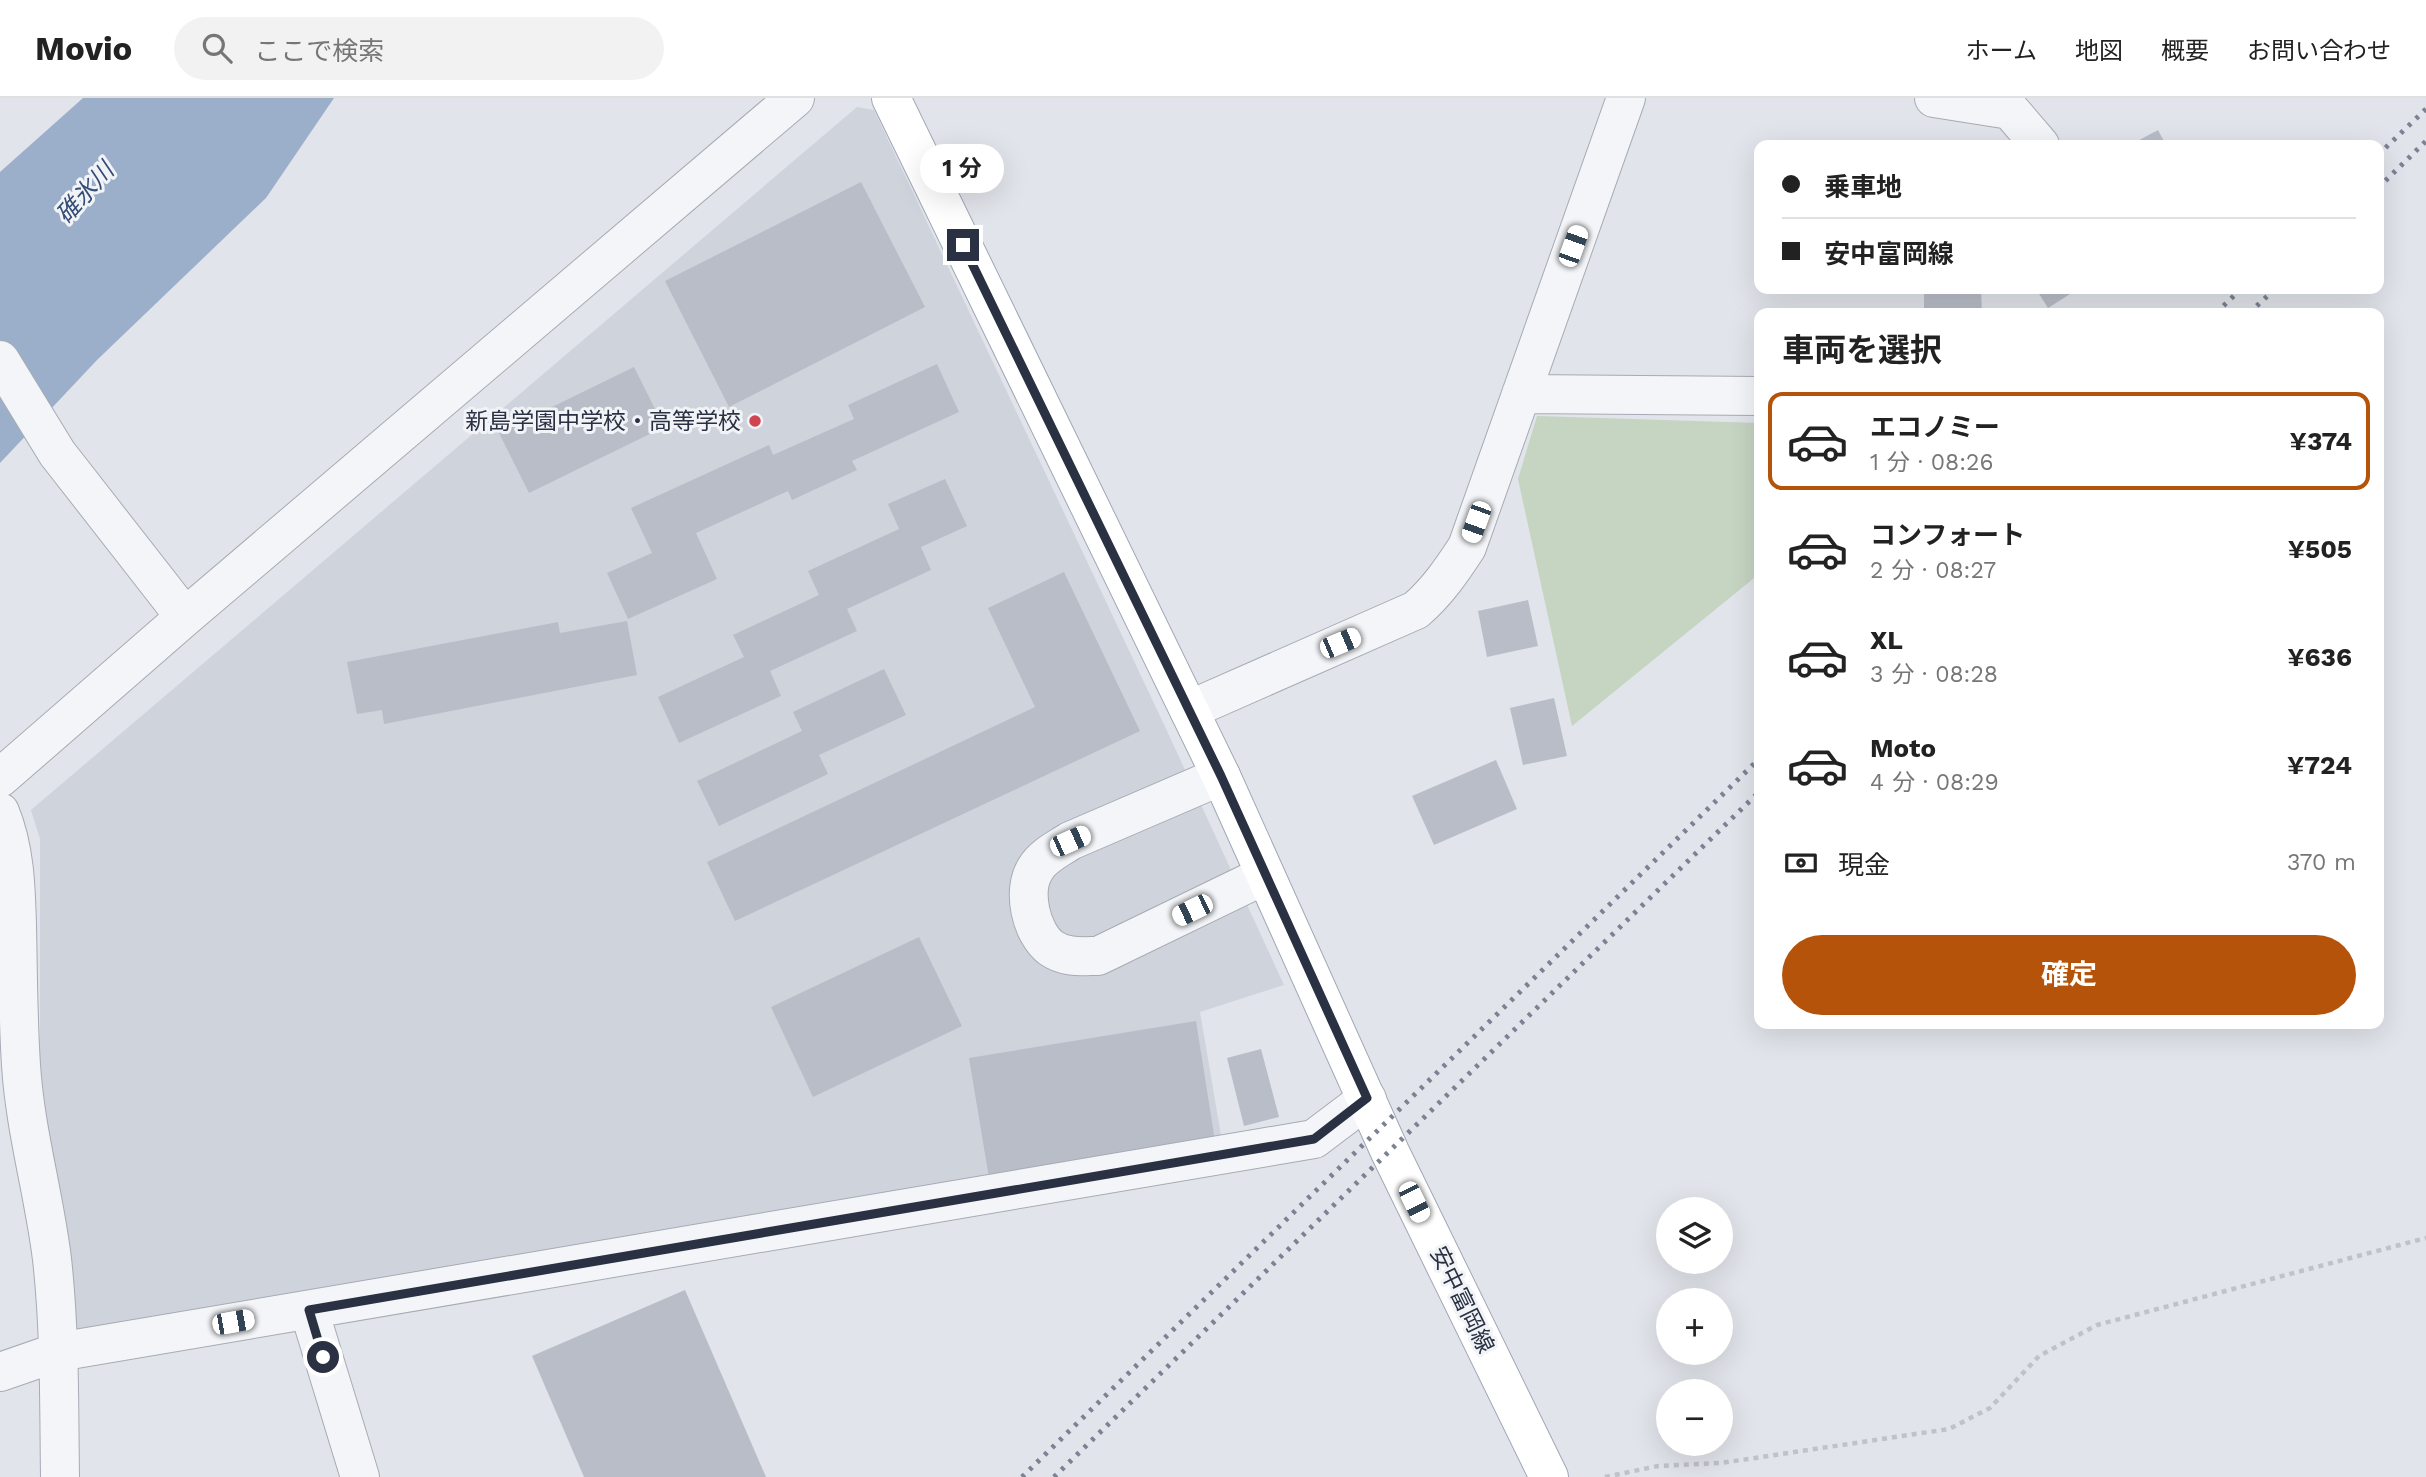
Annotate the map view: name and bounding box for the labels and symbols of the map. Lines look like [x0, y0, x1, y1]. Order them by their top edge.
callout: 1 分 [921, 144, 1005, 192]
water label: 碓氷川 [51, 155, 122, 229]
car [1556, 223, 1591, 269]
route end [947, 229, 979, 261]
place label: 新島学園中学校・高等学校 [465, 408, 741, 435]
marker: 新島学園中学校・高等学校 [747, 413, 763, 429]
car [1459, 499, 1494, 545]
car [1317, 625, 1364, 661]
car [1047, 823, 1094, 859]
car [1169, 891, 1216, 929]
car [1396, 1179, 1433, 1225]
street label: 安中富岡線 [1425, 1242, 1499, 1358]
car [211, 1308, 256, 1336]
route start [307, 1341, 339, 1373]

